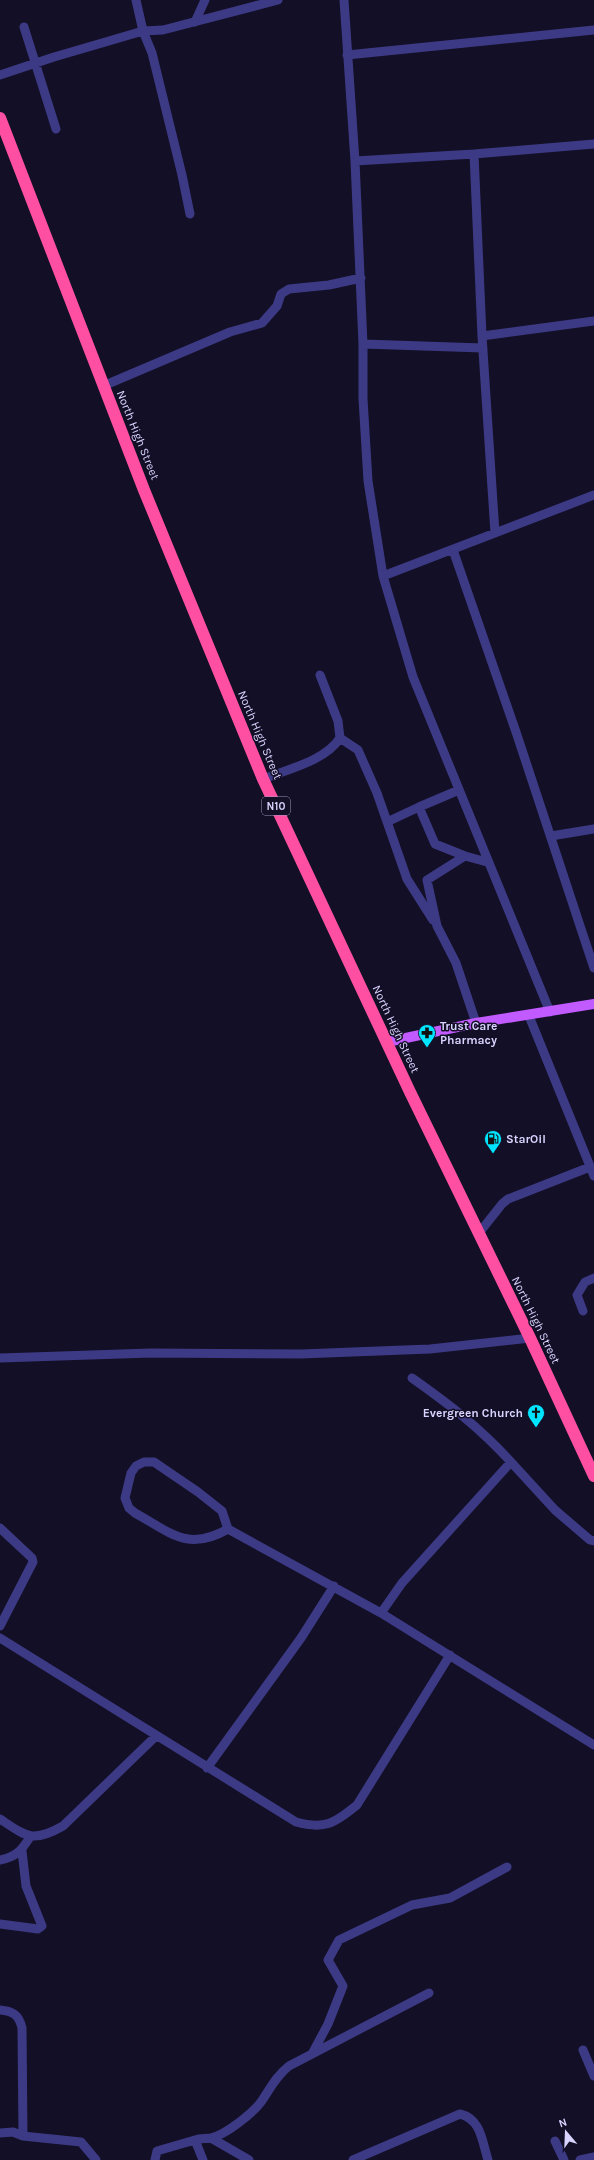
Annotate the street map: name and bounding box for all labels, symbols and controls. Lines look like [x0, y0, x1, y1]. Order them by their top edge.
street label: North High Street [114, 388, 162, 482]
street label: North High Street [235, 688, 285, 782]
road number: N10 [262, 797, 290, 815]
street label: North High Street [370, 983, 423, 1075]
place label: Trust Care Pharmacy [440, 1019, 497, 1047]
pharmacy icon: Trust Care Pharmacy [417, 1023, 437, 1048]
fuel station icon: StarOil [483, 1129, 503, 1154]
place label: StarOil [506, 1132, 546, 1146]
street label: North High Street [509, 1274, 563, 1366]
church icon: Evergreen Church [526, 1403, 546, 1428]
place label: Evergreen Church [423, 1406, 523, 1420]
north arrow [546, 2112, 586, 2152]
text: N [557, 2116, 569, 2130]

